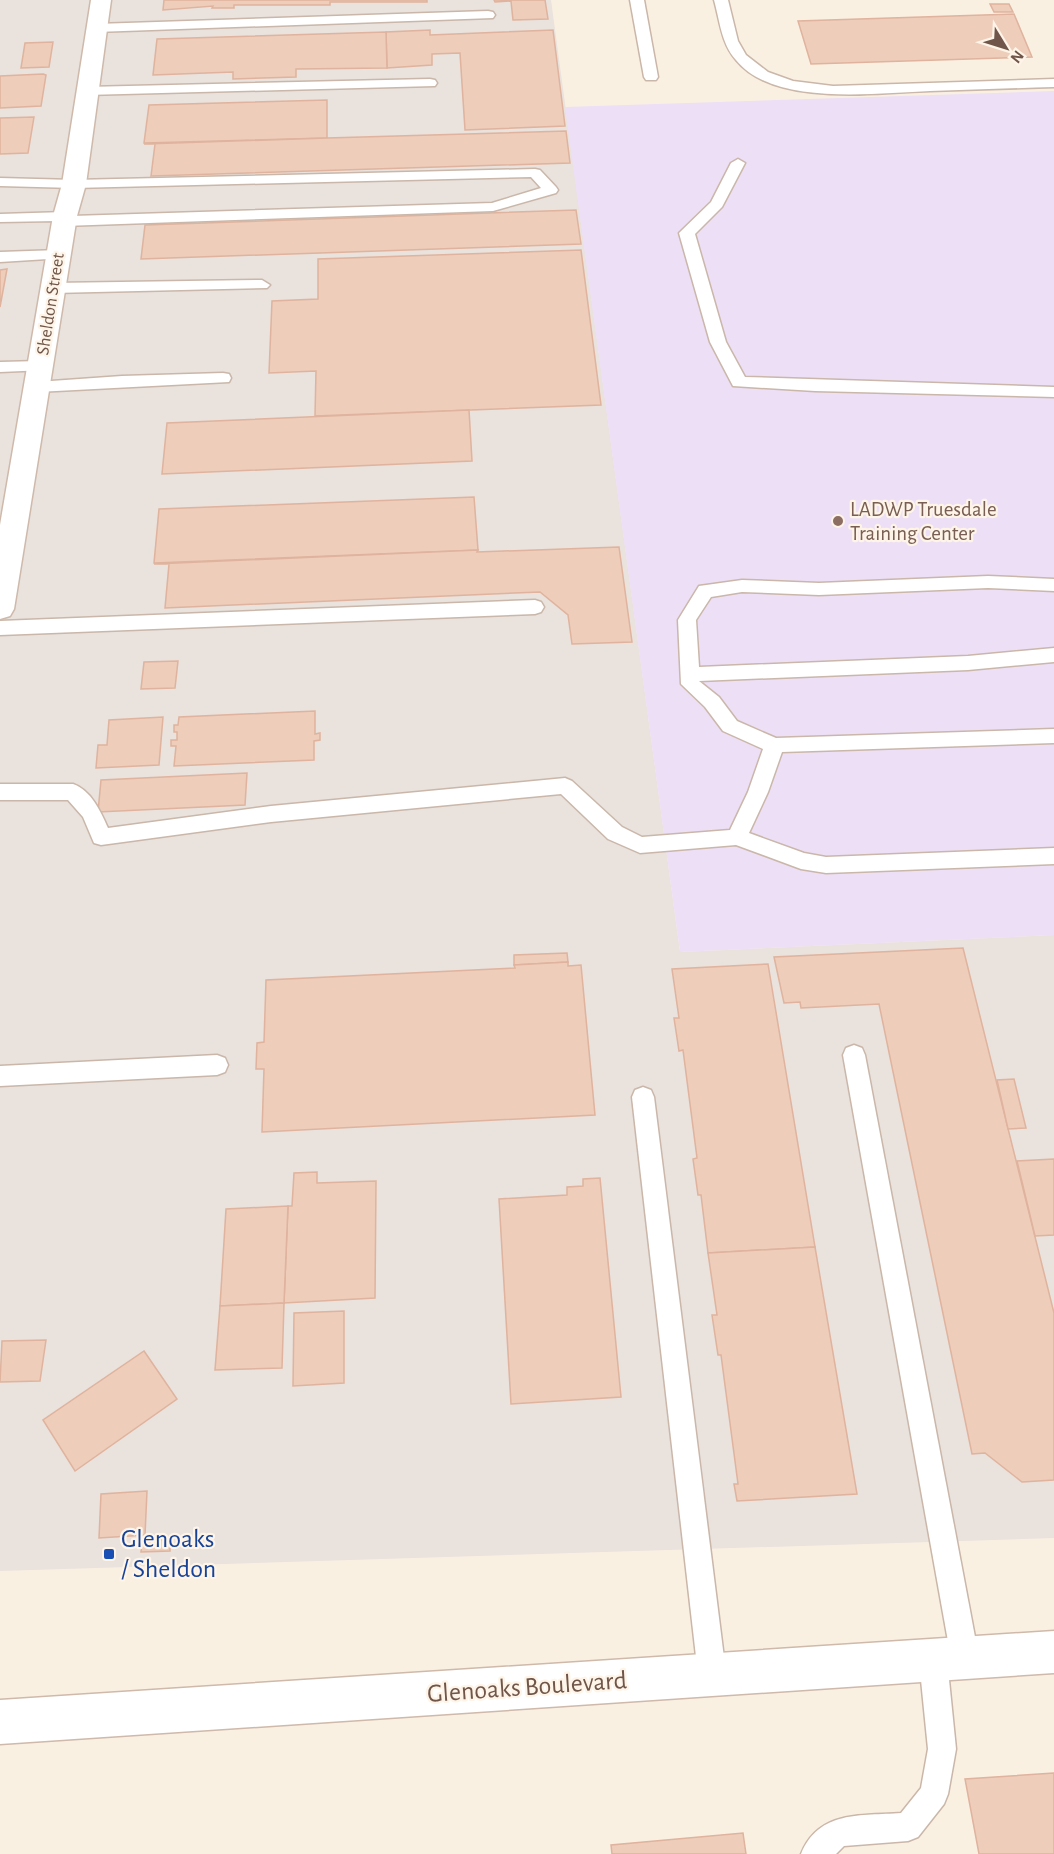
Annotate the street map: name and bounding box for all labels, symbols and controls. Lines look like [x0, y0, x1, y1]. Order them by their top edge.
north arrow [976, 18, 1036, 78]
text: N [1007, 47, 1027, 66]
street label: Sheldon Street [34, 251, 68, 356]
place label: LADWP Truesdale Training Center [850, 499, 997, 544]
marker: LADWP Truesdale Training Center [831, 514, 845, 528]
place label: Glenoaks / Sheldon [121, 1526, 216, 1582]
marker: Glenoaks / Sheldon [102, 1547, 116, 1561]
street label: Glenoaks Boulevard [426, 1667, 628, 1707]

